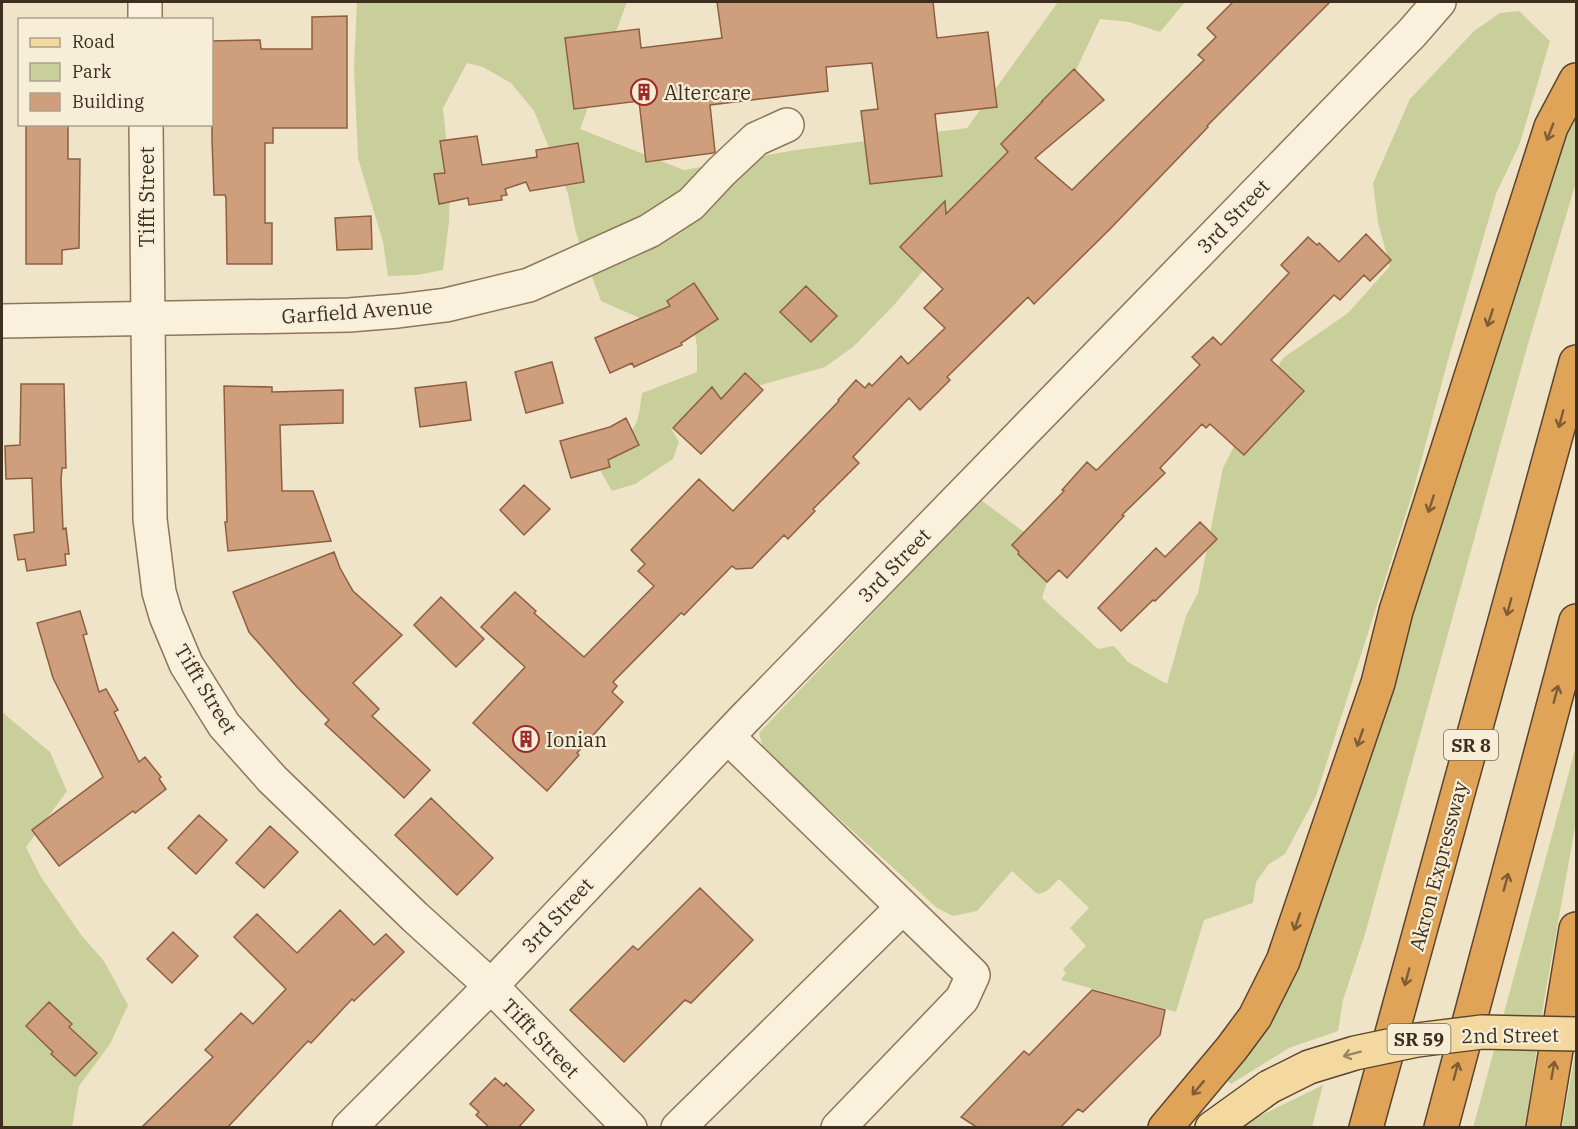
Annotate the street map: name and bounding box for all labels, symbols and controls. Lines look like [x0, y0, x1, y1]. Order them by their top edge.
legend [18, 18, 213, 126]
text: Road [72, 30, 115, 53]
text: Park [72, 60, 112, 83]
building icon: Altercare [629, 77, 659, 107]
place label: Altercare [664, 79, 751, 106]
text: Building [72, 90, 144, 113]
one-way arrow [1543, 123, 1554, 141]
street label: Tifft Street [133, 147, 160, 247]
street label: 3rd Street [1191, 173, 1275, 259]
street label: Garfield Avenue [281, 292, 433, 330]
one-way arrow [1484, 308, 1495, 327]
one-way arrow [1555, 409, 1566, 428]
one-way arrow [1424, 494, 1435, 513]
street label: 3rd Street [852, 522, 936, 608]
one-way arrow [1503, 597, 1514, 616]
street label: Tifft Street [168, 639, 244, 739]
one-way arrow [1551, 685, 1563, 704]
building icon: Ionian [511, 724, 541, 754]
place label: Ionian [546, 726, 607, 753]
one-way arrow [1353, 728, 1364, 747]
road number: SR 8 [1444, 730, 1498, 760]
street label: Akron Expressway [1402, 778, 1474, 954]
street label: 3rd Street [515, 871, 599, 959]
one-way arrow [1500, 873, 1512, 892]
one-way arrow [1290, 913, 1301, 931]
one-way arrow [1401, 967, 1412, 986]
street label: Tifft Street [496, 992, 586, 1084]
street label: 2nd Street [1461, 1021, 1559, 1049]
road number: SR 59 [1388, 1024, 1450, 1054]
one-way arrow [1343, 1049, 1362, 1060]
one-way arrow [1548, 1060, 1559, 1080]
one-way arrow [1451, 1062, 1462, 1081]
one-way arrow [1191, 1080, 1205, 1095]

